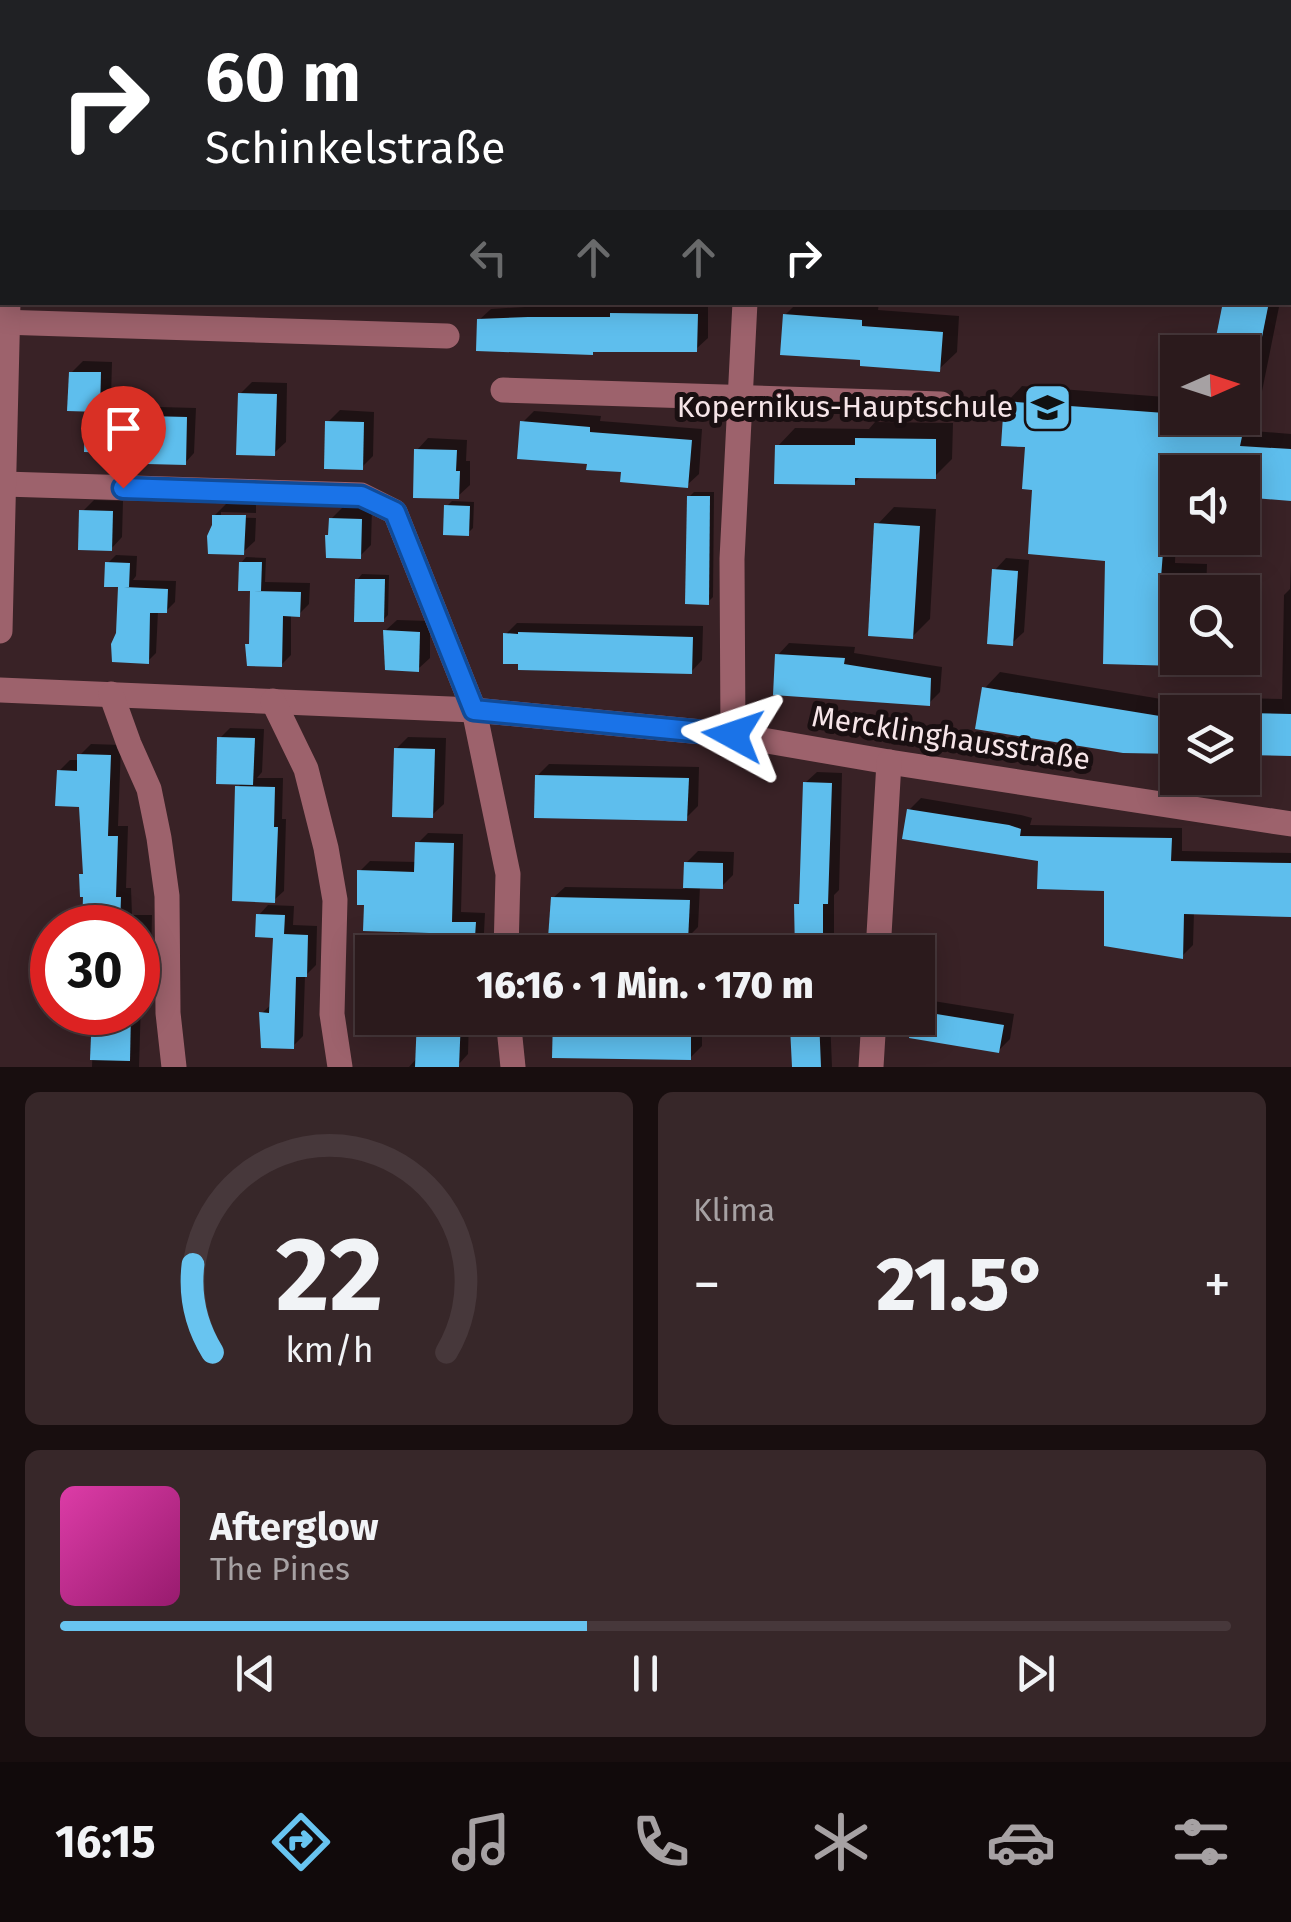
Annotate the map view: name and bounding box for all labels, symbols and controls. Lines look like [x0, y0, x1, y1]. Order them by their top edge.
text: 60 m [205, 36, 361, 120]
icon: right [40, 40, 170, 170]
text: Schinkelstraße [205, 121, 506, 175]
icon: left [461, 230, 516, 285]
icon: ahead [566, 230, 621, 285]
icon: ahead [671, 230, 726, 285]
icon: right [776, 230, 831, 285]
north arrow [1160, 335, 1260, 435]
map controls [1160, 335, 1260, 795]
school or university icon: Kopernikus-Hauptschule [1022, 381, 1074, 433]
pin [81, 386, 166, 489]
place label: Kopernikus-Hauptschule [677, 389, 1013, 425]
icon: arrive [96, 401, 151, 456]
button: sound [1160, 455, 1260, 555]
button: search [1160, 575, 1260, 675]
position arrow [681, 683, 785, 787]
button: layers [1160, 695, 1260, 795]
street label: Mercklinghausstraße [809, 698, 1093, 778]
speed limit sign: 30 [30, 905, 160, 1035]
text: 16:16 · 1 Min. · 170 m [476, 962, 814, 1008]
text: Klima [693, 1191, 775, 1229]
text: 22 [275, 1213, 383, 1338]
text: 21.5° [876, 1240, 1048, 1330]
text: − [693, 1252, 721, 1318]
text: + [1204, 1252, 1231, 1318]
text: km/h [285, 1329, 373, 1371]
text: Afterglow [210, 1504, 378, 1550]
text: The Pines [210, 1550, 350, 1588]
icon: previous [228, 1646, 283, 1701]
icon: pause [618, 1646, 673, 1701]
icon: next [1008, 1646, 1063, 1701]
icon: directions [266, 1807, 336, 1877]
icon: music [446, 1807, 516, 1877]
icon: phone [626, 1807, 696, 1877]
icon: climate [806, 1807, 876, 1877]
icon: car [986, 1807, 1056, 1877]
icon: filters [1166, 1807, 1236, 1877]
text: 16:15 [55, 1815, 156, 1869]

